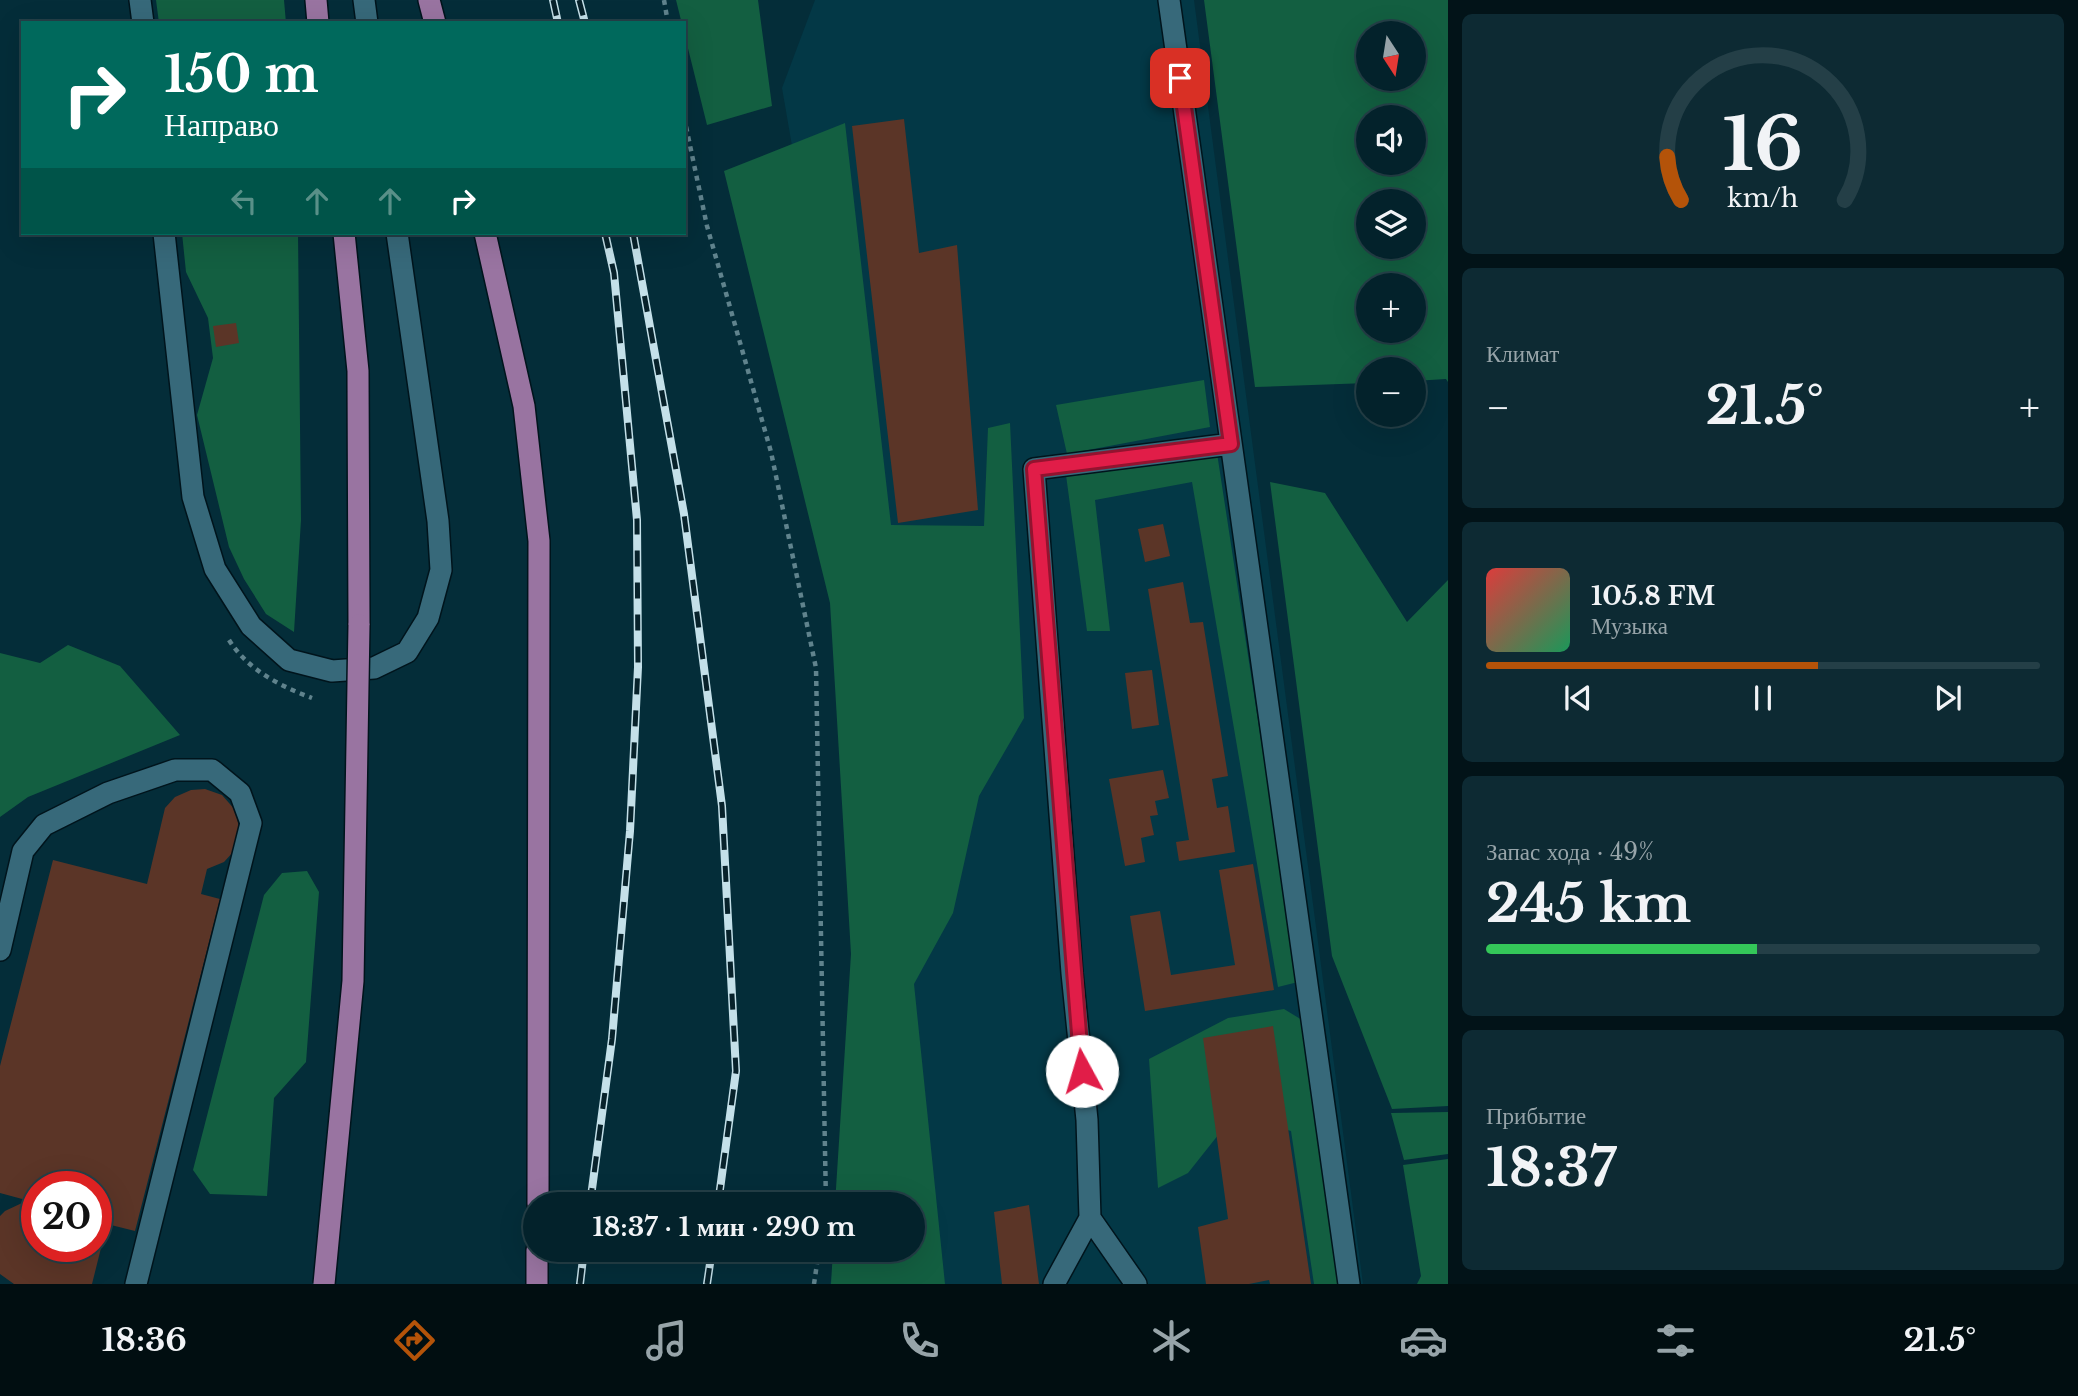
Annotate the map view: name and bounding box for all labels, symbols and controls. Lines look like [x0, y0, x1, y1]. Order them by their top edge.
north arrow [1356, 21, 1426, 91]
map controls [1356, 21, 1426, 427]
text: 150 m [164, 44, 319, 105]
pin [1150, 48, 1210, 108]
icon: right [49, 49, 140, 140]
icon: arrive [1161, 59, 1199, 97]
text: 16 [1723, 99, 1803, 190]
text: Направо [164, 105, 279, 145]
button: sound [1356, 105, 1426, 175]
icon: left [225, 182, 263, 220]
icon: ahead [298, 182, 336, 220]
icon: ahead [371, 182, 409, 220]
icon: right [444, 182, 482, 220]
text: km/h [1728, 183, 1798, 214]
button: layers [1356, 189, 1426, 259]
button: + [1356, 273, 1426, 343]
text: Климат [1486, 340, 1559, 368]
button: − [1356, 357, 1426, 427]
text: 21.5° [1705, 374, 1824, 438]
text: − [1486, 384, 1510, 431]
text: + [2019, 384, 2040, 431]
text: 105.8 FM [1591, 580, 1715, 612]
text: Музыка [1591, 612, 1668, 640]
icon: previous [1559, 679, 1597, 717]
icon: pause [1744, 679, 1782, 717]
icon: next [1929, 679, 1967, 717]
text: Запас хода · 49% [1486, 838, 1654, 866]
text: 245 km [1486, 872, 1691, 936]
position arrow [1045, 1034, 1119, 1108]
text: Прибытие [1486, 1102, 1586, 1130]
text: 18:37 [1486, 1136, 1616, 1200]
speed limit sign: 20 [21, 1171, 112, 1262]
text: 18:37 · 1 мин · 290 m [592, 1211, 856, 1243]
icon: directions [390, 1316, 439, 1365]
icon: music [642, 1316, 691, 1365]
icon: phone [895, 1316, 944, 1365]
icon: climate [1147, 1316, 1196, 1365]
icon: car [1399, 1316, 1448, 1365]
icon: filters [1651, 1316, 1700, 1365]
text: 18:36 [102, 1320, 187, 1360]
text: 21.5° [1903, 1320, 1976, 1360]

